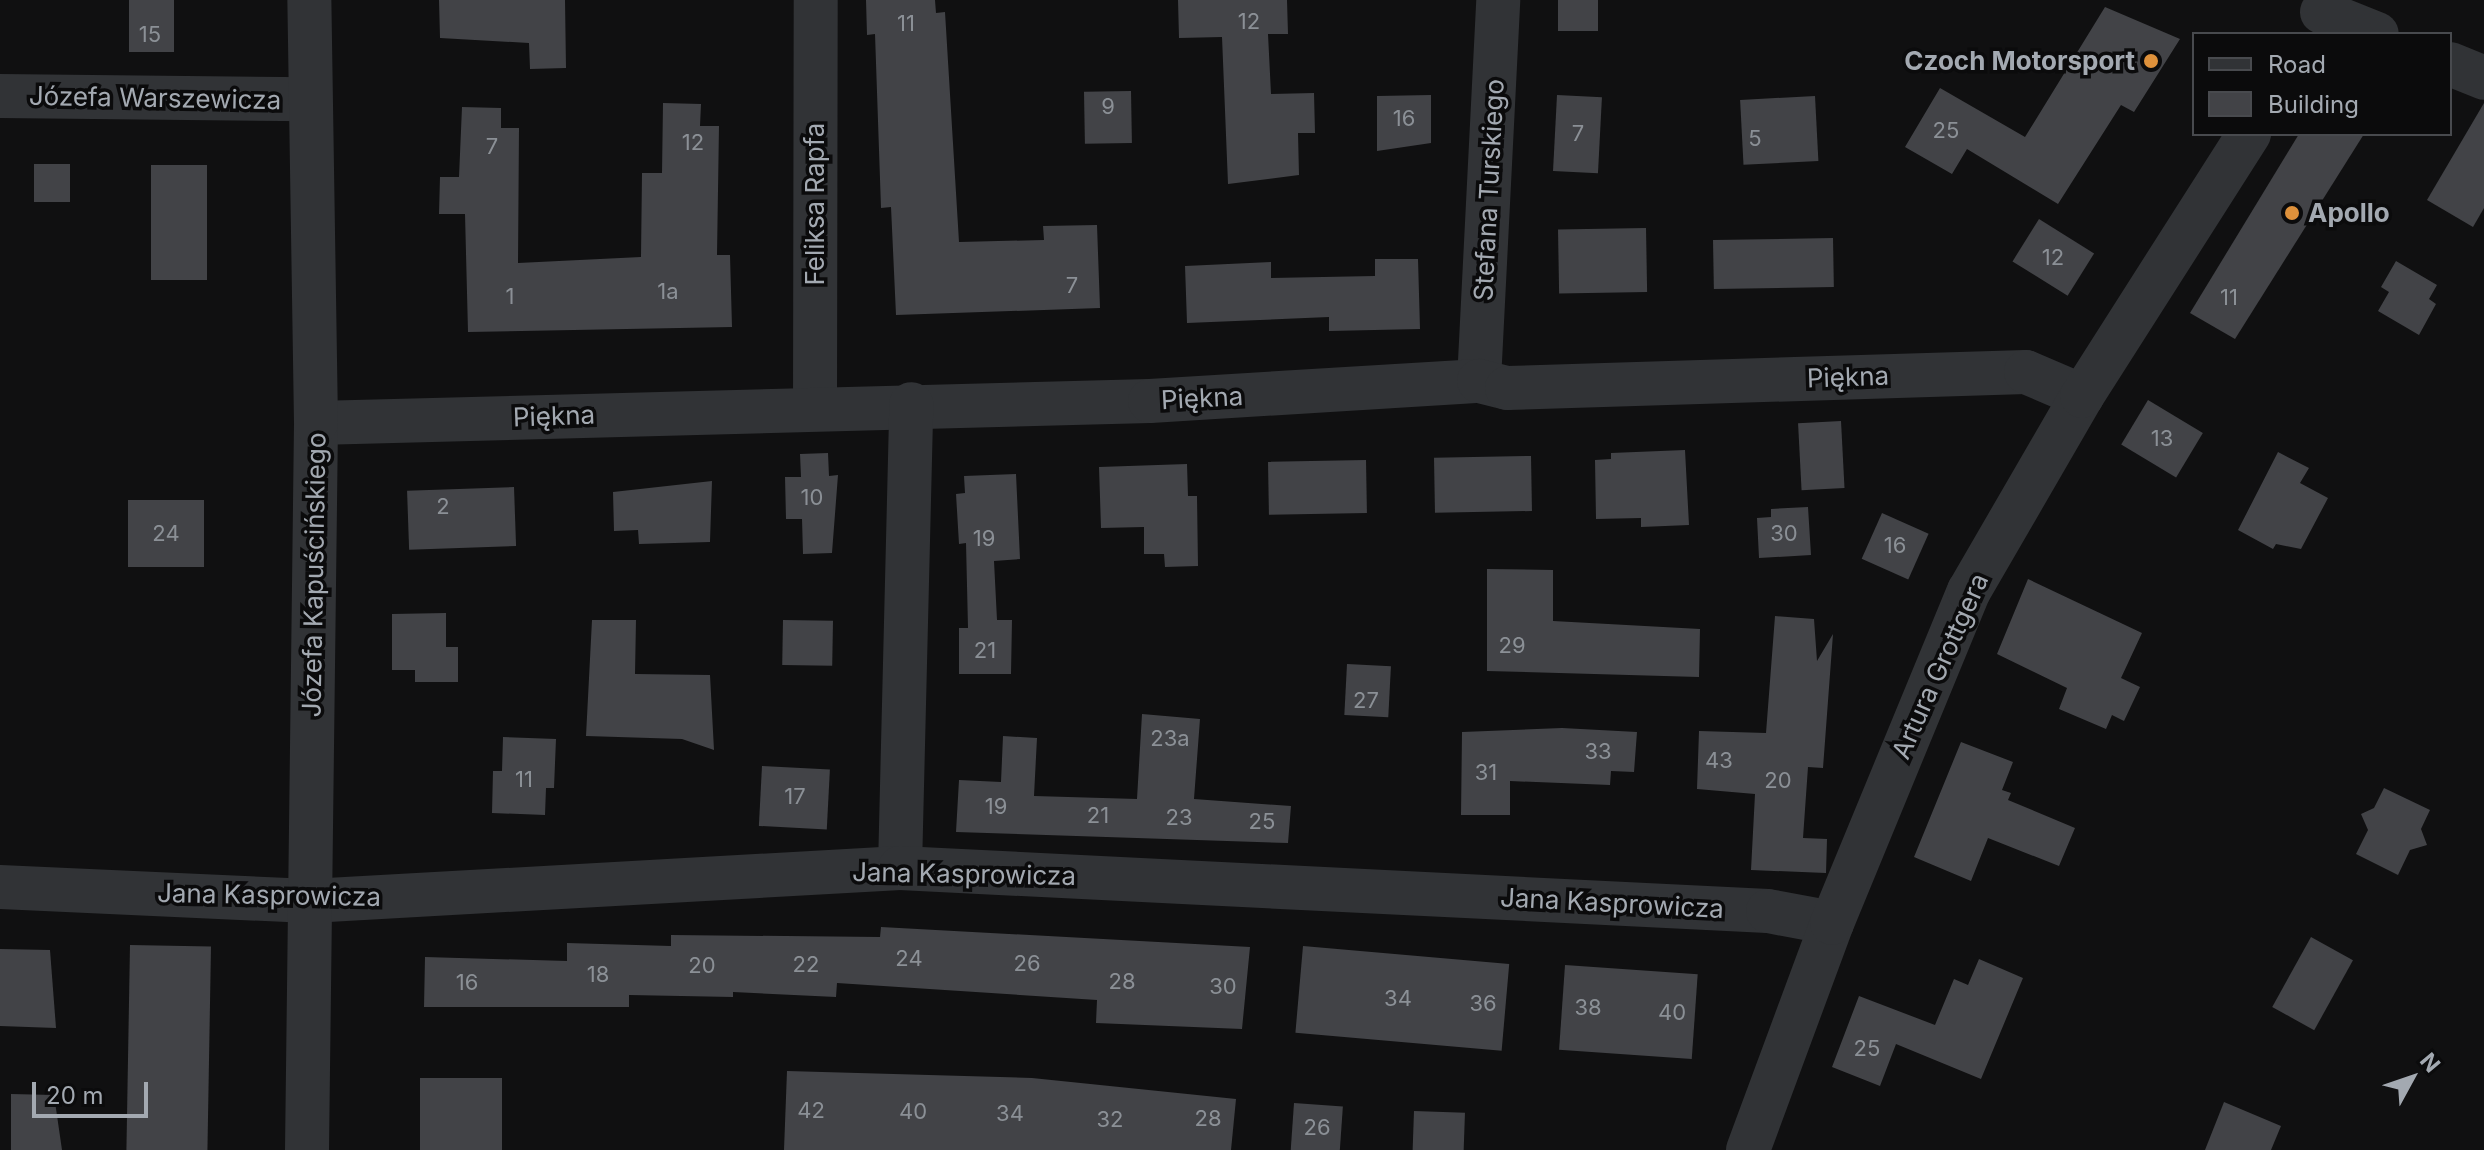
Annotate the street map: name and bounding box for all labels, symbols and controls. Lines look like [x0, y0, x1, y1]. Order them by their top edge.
house number: 12 [1238, 9, 1260, 35]
house number: 11 [897, 11, 915, 37]
house number: 15 [139, 22, 161, 48]
legend [2192, 32, 2452, 136]
place label: Czoch Motorsport [1904, 45, 2135, 77]
text: Road [2268, 50, 2326, 79]
marker: Czoch Motorsport [2142, 52, 2160, 70]
street label: Stefana Turskiego [1468, 78, 1510, 302]
street label: Józefa Warszewicza [29, 80, 281, 116]
text: Building [2268, 90, 2359, 119]
house number: 9 [1101, 94, 1115, 120]
house number: 16 [1393, 106, 1415, 132]
house number: 25 [1933, 118, 1959, 144]
house number: 7 [1572, 121, 1584, 147]
street label: Feliksa Rapfa [799, 123, 831, 285]
house number: 5 [1748, 126, 1762, 152]
house number: 12 [682, 130, 704, 156]
house number: 7 [486, 134, 498, 160]
place label: Apollo [2308, 197, 2390, 229]
marker: Apollo [2283, 204, 2301, 222]
house number: 12 [2042, 245, 2064, 271]
house number: 7 [1066, 273, 1078, 299]
house number: 1a [657, 279, 679, 305]
house number: 1 [506, 284, 514, 310]
house number: 11 [2220, 285, 2238, 311]
street label: Piękna [1806, 360, 1890, 394]
street label: Piękna [1160, 380, 1244, 416]
street label: Piękna [512, 399, 596, 433]
house number: 13 [2151, 426, 2173, 452]
street label: Józefa Kapuścińskiego [296, 432, 332, 718]
house number: 10 [801, 485, 823, 511]
house number: 2 [436, 494, 450, 520]
house number: 24 [152, 521, 180, 547]
house number: 30 [1770, 521, 1798, 547]
house number: 19 [973, 526, 995, 552]
house number: 16 [1884, 533, 1906, 559]
street label: Artura Grottgera [1885, 568, 1995, 764]
house number: 29 [1498, 633, 1526, 659]
house number: 21 [974, 638, 996, 664]
house number: 27 [1353, 688, 1379, 714]
house number: 23a [1150, 726, 1190, 752]
house number: 33 [1584, 739, 1612, 765]
house number: 43 [1705, 748, 1733, 774]
house number: 31 [1475, 760, 1497, 786]
house number: 11 [515, 767, 533, 793]
house number: 20 [1764, 768, 1792, 794]
house number: 17 [784, 784, 806, 810]
house number: 19 [985, 794, 1007, 820]
house number: 21 [1087, 803, 1109, 829]
house number: 23 [1165, 805, 1193, 831]
house number: 25 [1249, 809, 1275, 835]
street label: Jana Kasprowicza [852, 856, 1076, 892]
street label: Jana Kasprowicza [157, 877, 381, 913]
street label: Jana Kasprowicza [1499, 882, 1725, 924]
house number: 24 [895, 946, 923, 972]
house number: 26 [1013, 951, 1041, 977]
house number: 22 [793, 952, 819, 978]
house number: 20 [688, 953, 716, 979]
house number: 18 [587, 962, 609, 988]
house number: 28 [1108, 969, 1136, 995]
house number: 16 [456, 970, 478, 996]
house number: 30 [1209, 974, 1237, 1000]
house number: 34 [1384, 986, 1412, 1012]
house number: 36 [1469, 991, 1497, 1017]
house number: 38 [1574, 995, 1602, 1021]
house number: 40 [1658, 1000, 1686, 1026]
house number: 25 [1854, 1036, 1880, 1062]
north arrow [2372, 1038, 2452, 1118]
text: N [2415, 1048, 2446, 1077]
scale bar [36, 1066, 152, 1116]
text: 20 m [46, 1081, 104, 1110]
house number: 42 [797, 1098, 825, 1124]
house number: 40 [899, 1099, 927, 1125]
house number: 34 [996, 1101, 1024, 1127]
house number: 28 [1194, 1106, 1222, 1132]
house number: 32 [1096, 1107, 1124, 1133]
house number: 26 [1303, 1115, 1331, 1141]

